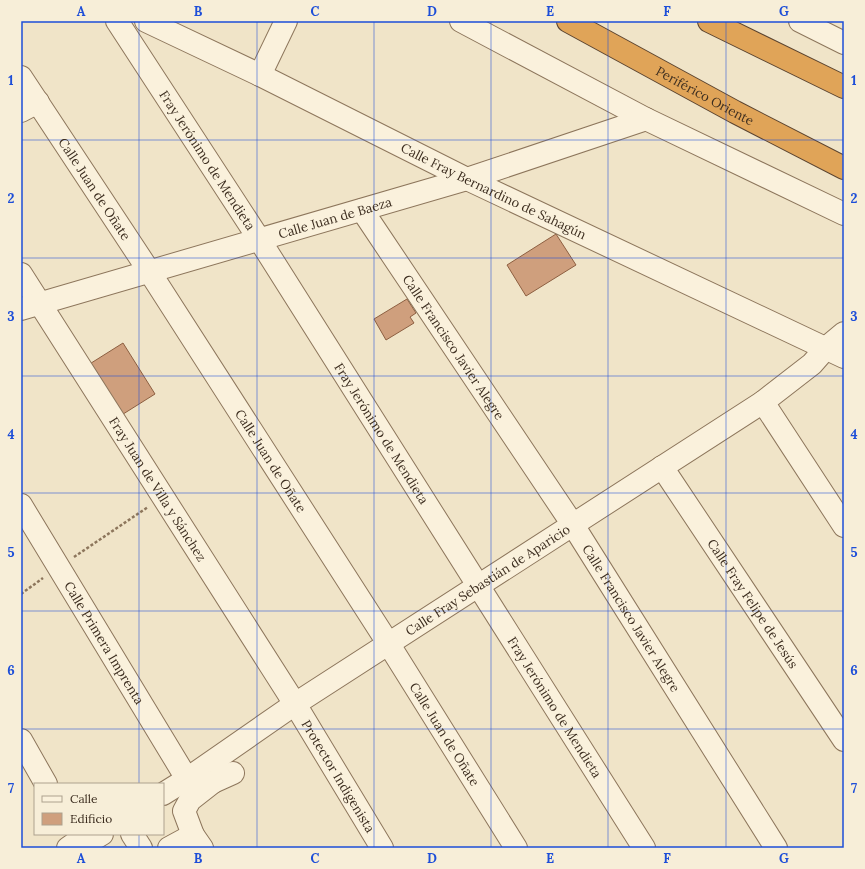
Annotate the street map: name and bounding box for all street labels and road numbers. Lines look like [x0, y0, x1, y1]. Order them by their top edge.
street label: Periférico Oriente [653, 62, 757, 129]
street label: Fray Jerónimo de Mendieta [156, 87, 260, 234]
street label: Calle Juan de Oñate [55, 134, 135, 243]
street label: Calle Fray Bernardino de Sahagún [398, 139, 589, 243]
street label: Calle Juan de Baeza [276, 193, 394, 242]
street label: Calle Francisco Javier Alegre [399, 271, 509, 423]
street label: Fray Jerónimo de Mendieta [331, 360, 433, 507]
street label: Calle Juan de Oñate [232, 406, 310, 516]
street label: Fray Juan de Villa y Sánchez [106, 414, 211, 565]
street label: Calle Fray Sebastián de Aparicio [402, 520, 573, 639]
street label: Calle Fray Felipe de Jesús [704, 536, 802, 671]
street label: Calle Francisco Javier Alegre [579, 541, 684, 695]
street label: Calle Primera Imprenta [61, 578, 148, 708]
street label: Fray Jerónimo de Mendieta [504, 633, 606, 781]
street label: Calle Juan de Oñate [406, 679, 484, 789]
street label: Protector Indigenista [298, 717, 379, 836]

